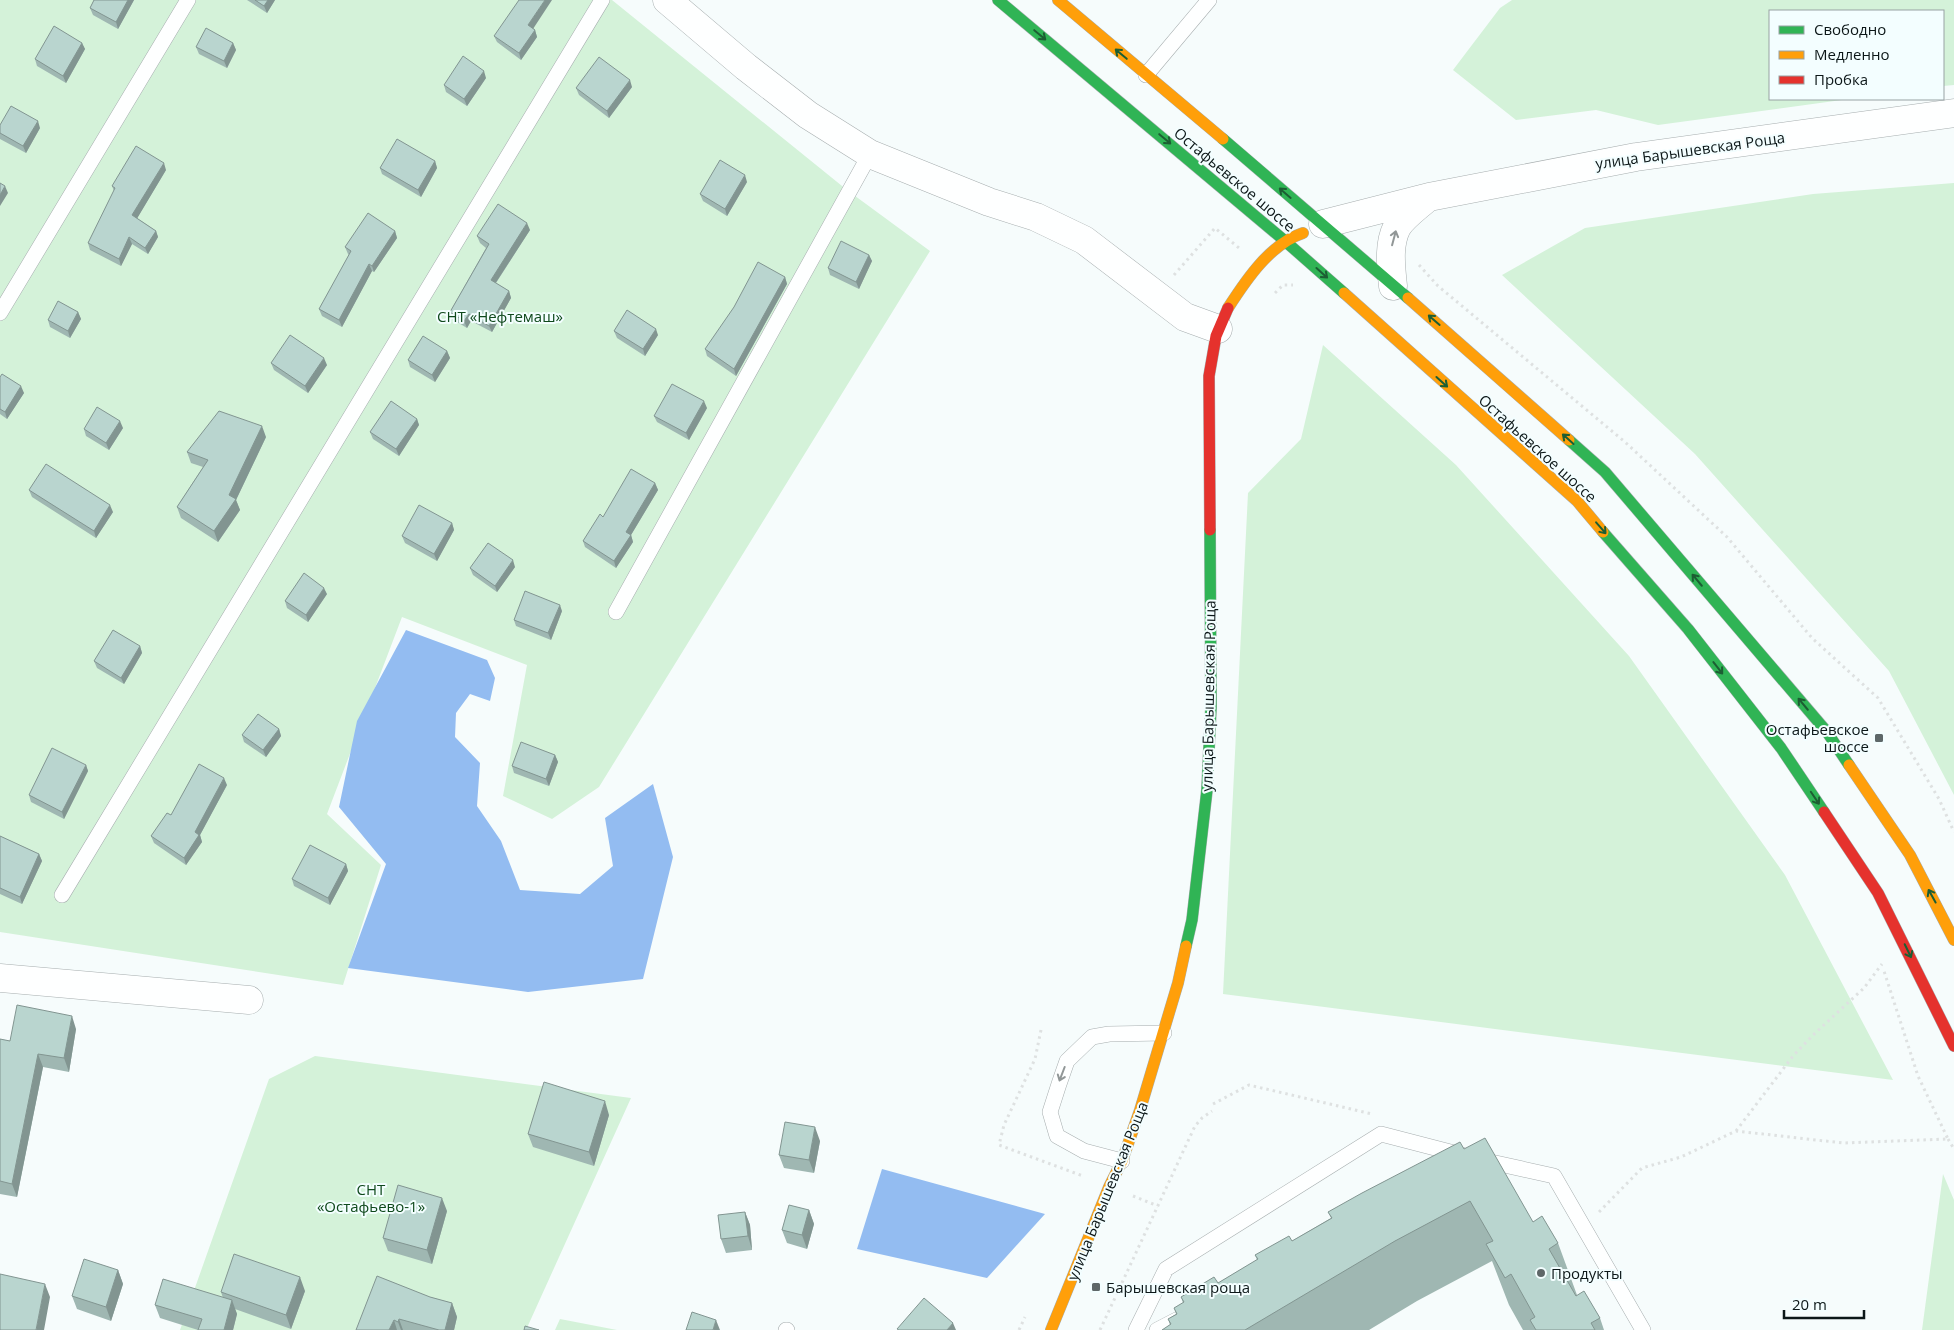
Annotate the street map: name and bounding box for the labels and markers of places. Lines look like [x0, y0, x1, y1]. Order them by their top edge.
place label: Остафьевское шоссе [1766, 719, 1869, 756]
marker: Остафьевское шоссе [1873, 732, 1885, 744]
place label: Продукты [1551, 1263, 1623, 1283]
marker: Продукты [1535, 1267, 1547, 1279]
place label: Барышевская роща [1106, 1277, 1250, 1297]
marker: Барышевская роща [1090, 1281, 1102, 1293]

